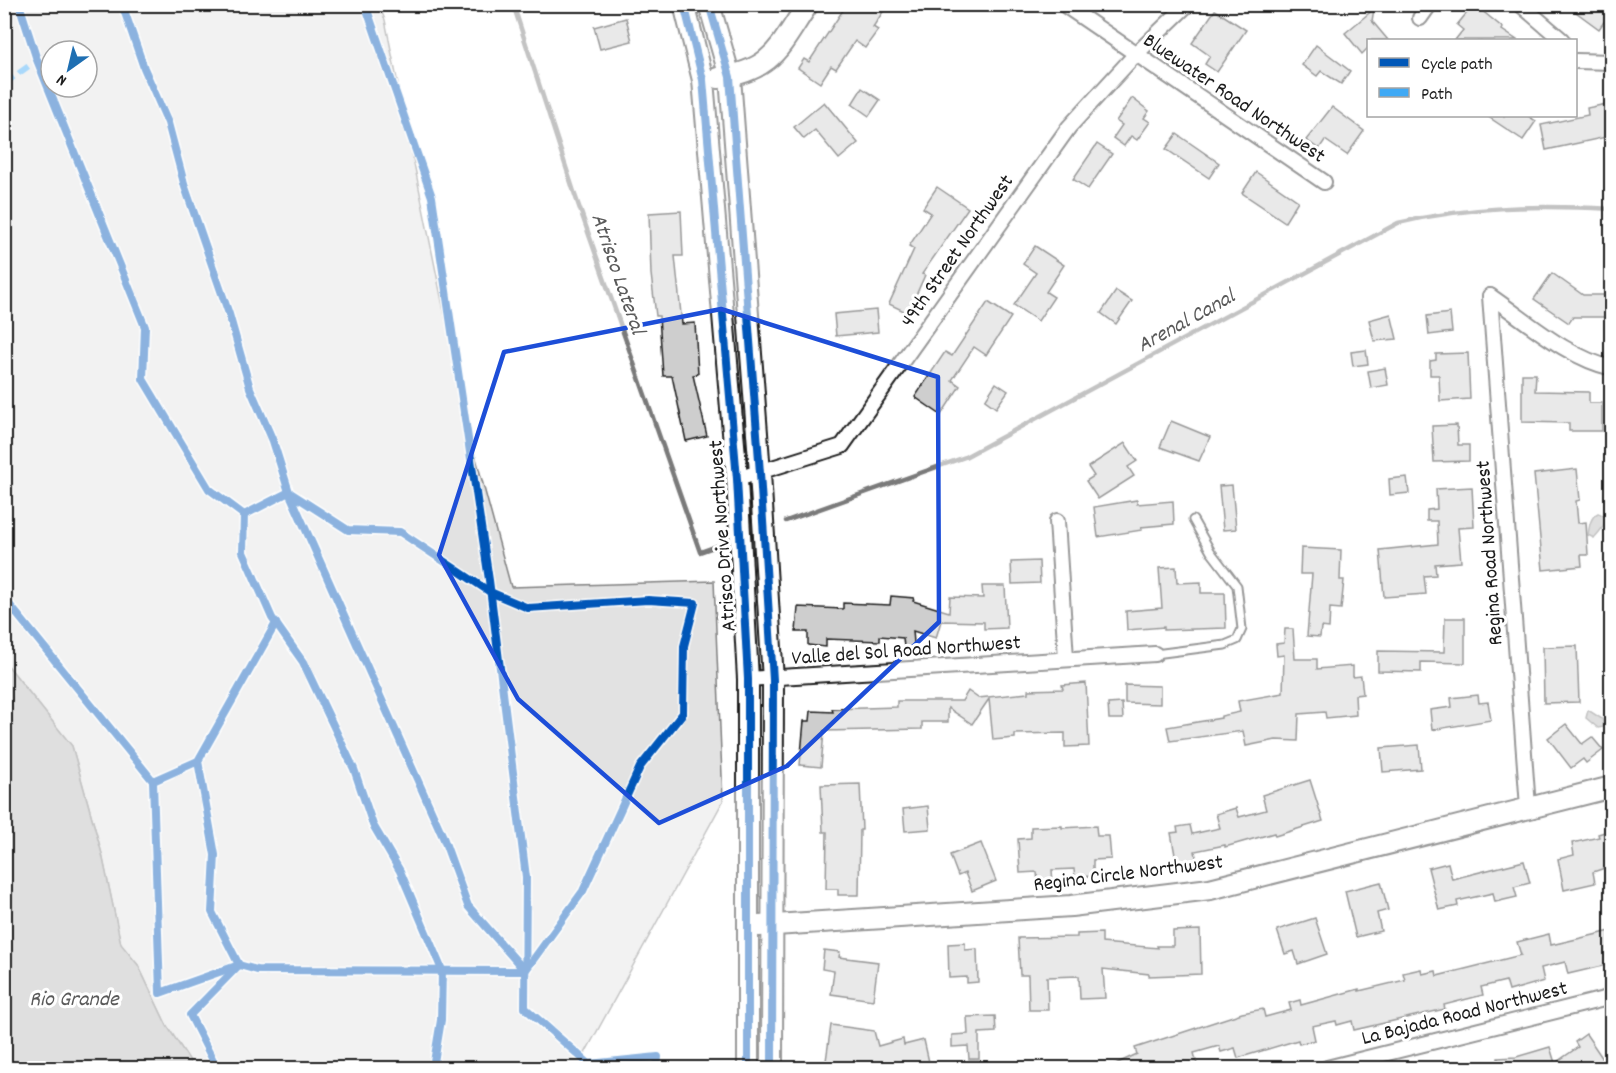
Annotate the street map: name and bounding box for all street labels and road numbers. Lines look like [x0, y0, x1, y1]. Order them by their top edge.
street label: Bluewater Road Northwest [1136, 27, 1331, 172]
street label: 49th Street Northwest [894, 169, 1023, 334]
street label: Atrisco Drive Northwest [702, 439, 746, 633]
street label: Regina Road Northwest [1470, 459, 1512, 646]
street label: Valle del Sol Road Northwest [791, 629, 1022, 675]
street label: Regina Circle Northwest [1032, 848, 1225, 901]
street label: La Bajada Road Northwest [1359, 975, 1571, 1055]

